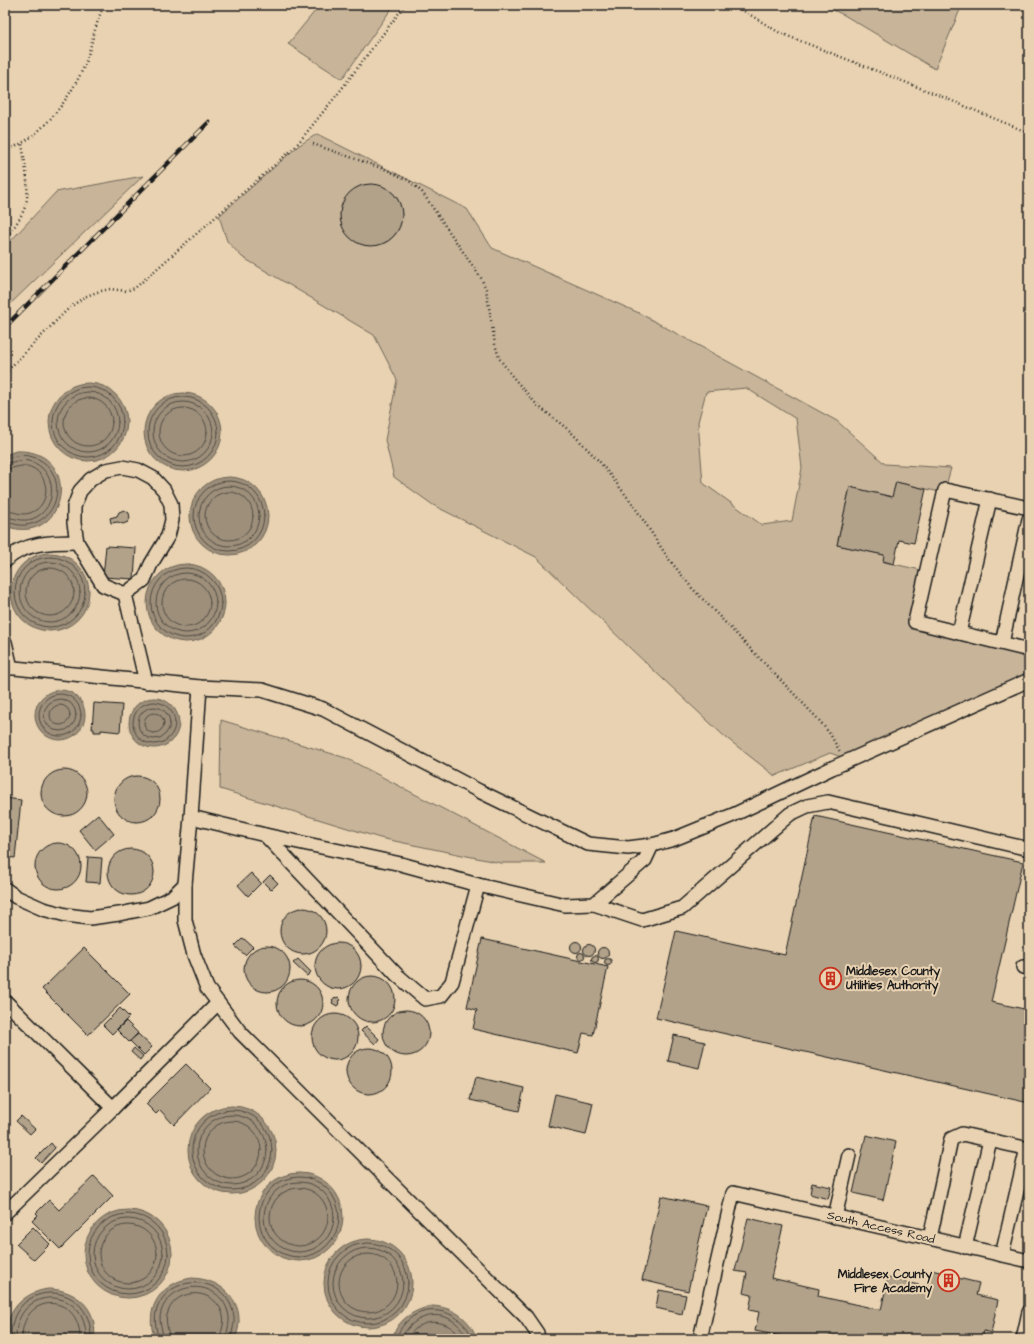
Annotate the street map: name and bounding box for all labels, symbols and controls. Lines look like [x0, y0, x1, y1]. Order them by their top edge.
place label: Middlesex County Utilities Authority [845, 963, 941, 995]
building icon: Middlesex County Utilities Authority [818, 965, 844, 991]
street label: South Access Road [825, 1207, 936, 1248]
place label: Middlesex County Fire Academy [838, 1266, 932, 1298]
building icon: Middlesex County Fire Academy [935, 1268, 961, 1294]

